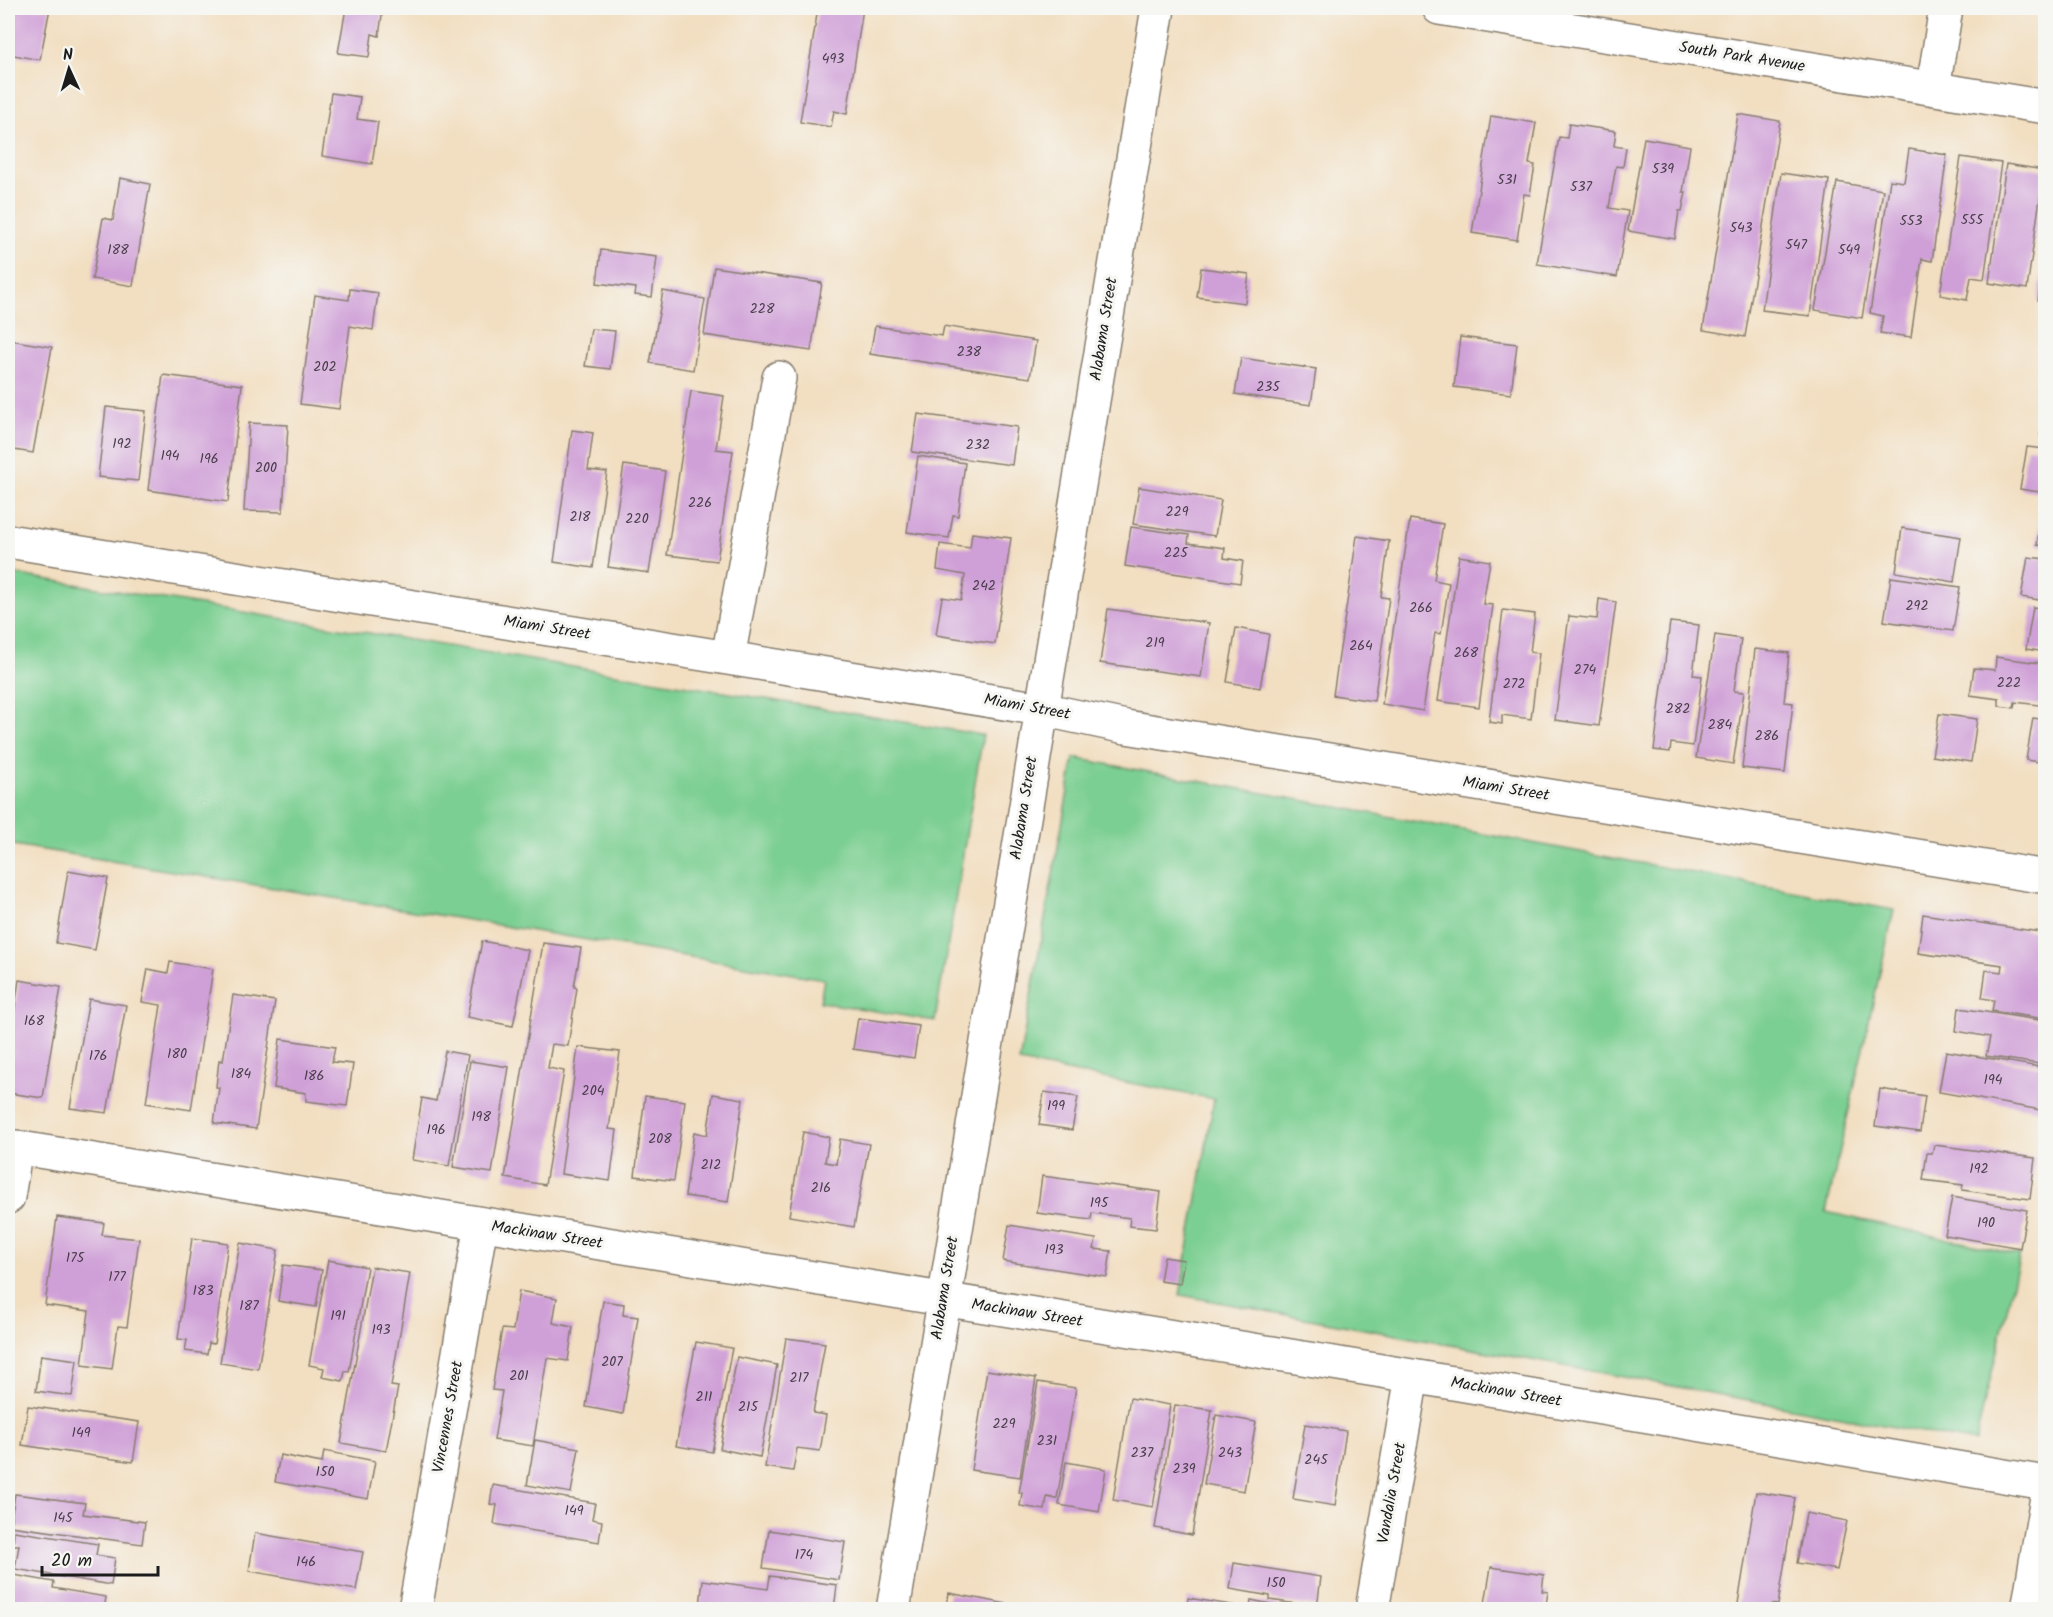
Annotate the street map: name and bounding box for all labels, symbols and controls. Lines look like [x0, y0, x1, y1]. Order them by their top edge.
street label: South Park Avenue [1677, 35, 1807, 79]
north arrow [39, 39, 99, 99]
text: N [62, 43, 74, 68]
house number: 493 [822, 48, 844, 70]
house number: 539 [1652, 158, 1674, 180]
house number: 531 [1497, 169, 1517, 191]
house number: 537 [1570, 176, 1593, 198]
house number: 555 [1961, 209, 1985, 231]
house number: 553 [1899, 210, 1923, 232]
house number: 543 [1729, 217, 1753, 239]
house number: 547 [1785, 234, 1807, 256]
house number: 188 [107, 239, 129, 261]
house number: 549 [1838, 239, 1860, 261]
street label: Alabama Street [1083, 275, 1125, 382]
house number: 228 [750, 298, 775, 320]
house number: 238 [957, 341, 982, 363]
house number: 202 [313, 356, 337, 378]
house number: 235 [1256, 376, 1281, 398]
house number: 192 [112, 433, 132, 455]
house number: 232 [966, 434, 990, 456]
house number: 194 [161, 445, 180, 467]
house number: 196 [199, 448, 219, 470]
house number: 200 [255, 457, 277, 479]
house number: 226 [688, 492, 712, 514]
house number: 229 [1165, 501, 1189, 523]
house number: 218 [570, 506, 591, 528]
house number: 220 [625, 508, 649, 530]
house number: 225 [1164, 542, 1189, 564]
house number: 242 [972, 575, 996, 597]
house number: 292 [1905, 595, 1929, 617]
house number: 266 [1409, 597, 1433, 619]
street label: Miami Street [502, 609, 593, 647]
house number: 219 [1145, 632, 1165, 654]
house number: 264 [1349, 635, 1373, 657]
house number: 268 [1454, 642, 1479, 664]
house number: 274 [1574, 659, 1596, 681]
house number: 222 [1997, 672, 2021, 694]
house number: 272 [1503, 673, 1525, 695]
street label: Miami Street [982, 687, 1073, 727]
house number: 282 [1666, 698, 1690, 720]
house number: 284 [1708, 714, 1732, 736]
house number: 286 [1755, 725, 1779, 747]
street label: Alabama Street [1003, 754, 1045, 861]
street label: Miami Street [1461, 770, 1552, 808]
house number: 168 [24, 1010, 45, 1032]
house number: 180 [167, 1043, 187, 1065]
house number: 176 [89, 1045, 107, 1067]
house number: 184 [231, 1063, 252, 1085]
house number: 186 [304, 1065, 324, 1087]
house number: 194 [1984, 1069, 2003, 1091]
house number: 204 [582, 1080, 605, 1102]
house number: 199 [1047, 1095, 1065, 1117]
house number: 198 [471, 1106, 491, 1128]
house number: 196 [426, 1119, 446, 1141]
house number: 208 [648, 1128, 672, 1150]
house number: 212 [701, 1154, 721, 1176]
house number: 192 [1969, 1158, 1989, 1180]
house number: 216 [811, 1177, 831, 1199]
house number: 195 [1090, 1192, 1110, 1214]
house number: 190 [1977, 1212, 1995, 1234]
street label: Mackinaw Street [490, 1214, 605, 1256]
street label: Alabama Street [924, 1234, 966, 1341]
house number: 193 [1044, 1239, 1064, 1261]
house number: 175 [66, 1247, 86, 1269]
house number: 177 [108, 1266, 126, 1288]
house number: 183 [193, 1280, 213, 1302]
street label: Mackinaw Street [970, 1292, 1085, 1334]
house number: 187 [239, 1295, 259, 1317]
house number: 191 [330, 1305, 346, 1327]
house number: 193 [371, 1319, 391, 1341]
house number: 207 [601, 1351, 623, 1373]
street label: Vincennes Street [426, 1358, 470, 1475]
house number: 201 [509, 1365, 529, 1387]
house number: 217 [790, 1367, 809, 1389]
street label: Mackinaw Street [1449, 1370, 1564, 1414]
house number: 211 [696, 1386, 712, 1408]
house number: 215 [738, 1396, 759, 1418]
house number: 229 [992, 1413, 1016, 1435]
house number: 149 [72, 1422, 91, 1444]
house number: 231 [1037, 1430, 1057, 1452]
street label: Vandalia Street [1371, 1440, 1413, 1546]
house number: 237 [1131, 1442, 1154, 1464]
house number: 243 [1218, 1442, 1242, 1464]
house number: 245 [1304, 1449, 1329, 1471]
house number: 239 [1173, 1458, 1196, 1480]
house number: 150 [316, 1461, 334, 1483]
house number: 149 [565, 1500, 584, 1522]
house number: 145 [53, 1507, 74, 1529]
scale bar [42, 1539, 158, 1577]
house number: 174 [795, 1544, 814, 1566]
text: 20 m [51, 1547, 92, 1576]
house number: 146 [296, 1551, 316, 1573]
house number: 150 [1267, 1572, 1285, 1594]

